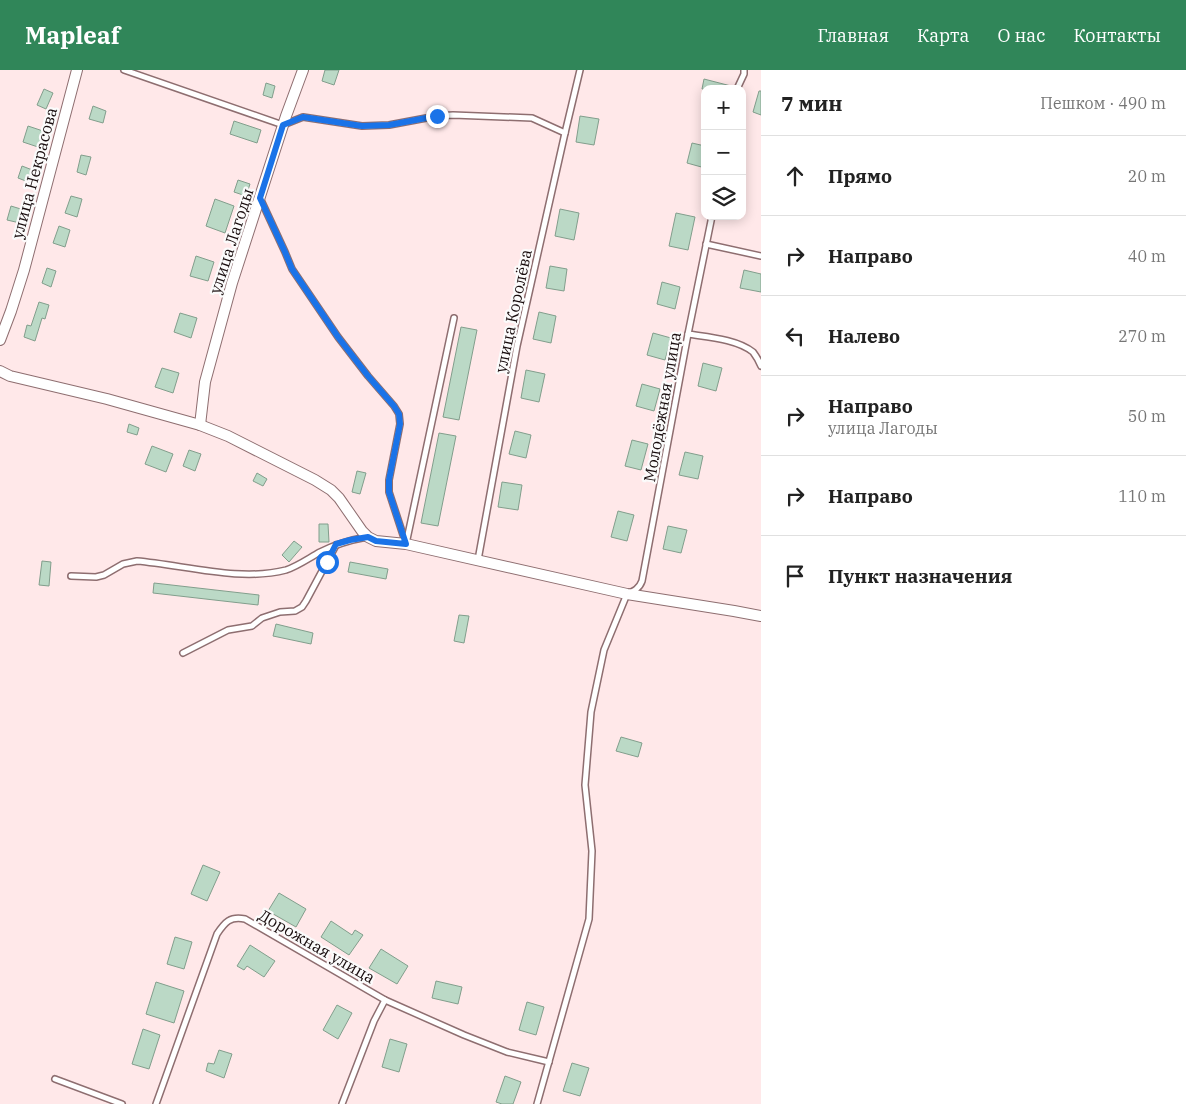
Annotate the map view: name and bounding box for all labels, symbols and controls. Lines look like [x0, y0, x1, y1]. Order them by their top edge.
text: Mapleaf [25, 19, 120, 51]
text: Главная [817, 24, 889, 47]
text: Карта [917, 24, 969, 47]
text: О нас [997, 24, 1045, 47]
text: Контакты [1073, 24, 1161, 47]
map controls [701, 85, 746, 220]
button: + [701, 85, 746, 130]
text: 7 мин [781, 89, 843, 117]
text: Пешком · 490 m [1040, 93, 1166, 113]
street label: улица Некрасова [7, 105, 61, 241]
route end [426, 105, 449, 128]
button: − [701, 130, 746, 175]
icon: ahead [781, 162, 809, 190]
text: Прямо [828, 164, 892, 188]
text: 20 m [1128, 166, 1166, 186]
button: layers [701, 175, 746, 220]
street label: улица Лагоды [205, 186, 258, 296]
icon: right [781, 242, 809, 270]
text: Направо [828, 244, 913, 268]
text: 40 m [1128, 246, 1166, 266]
street label: улица Королёва [490, 247, 536, 375]
icon: left [781, 322, 809, 350]
text: Налево [828, 324, 900, 348]
text: 270 m [1118, 326, 1166, 346]
street label: Молодёжная улица [639, 330, 685, 484]
text: Направо [828, 394, 913, 418]
icon: right [781, 402, 809, 430]
text: 50 m [1128, 406, 1166, 426]
text: улица Лагоды [828, 418, 938, 438]
icon: right [781, 482, 809, 510]
text: Направо [828, 484, 913, 508]
text: 110 m [1118, 486, 1166, 506]
route start [316, 551, 339, 574]
icon: arrive [781, 562, 809, 590]
text: Пункт назначения [828, 564, 1012, 588]
street label: Дорожная улица [255, 905, 379, 988]

